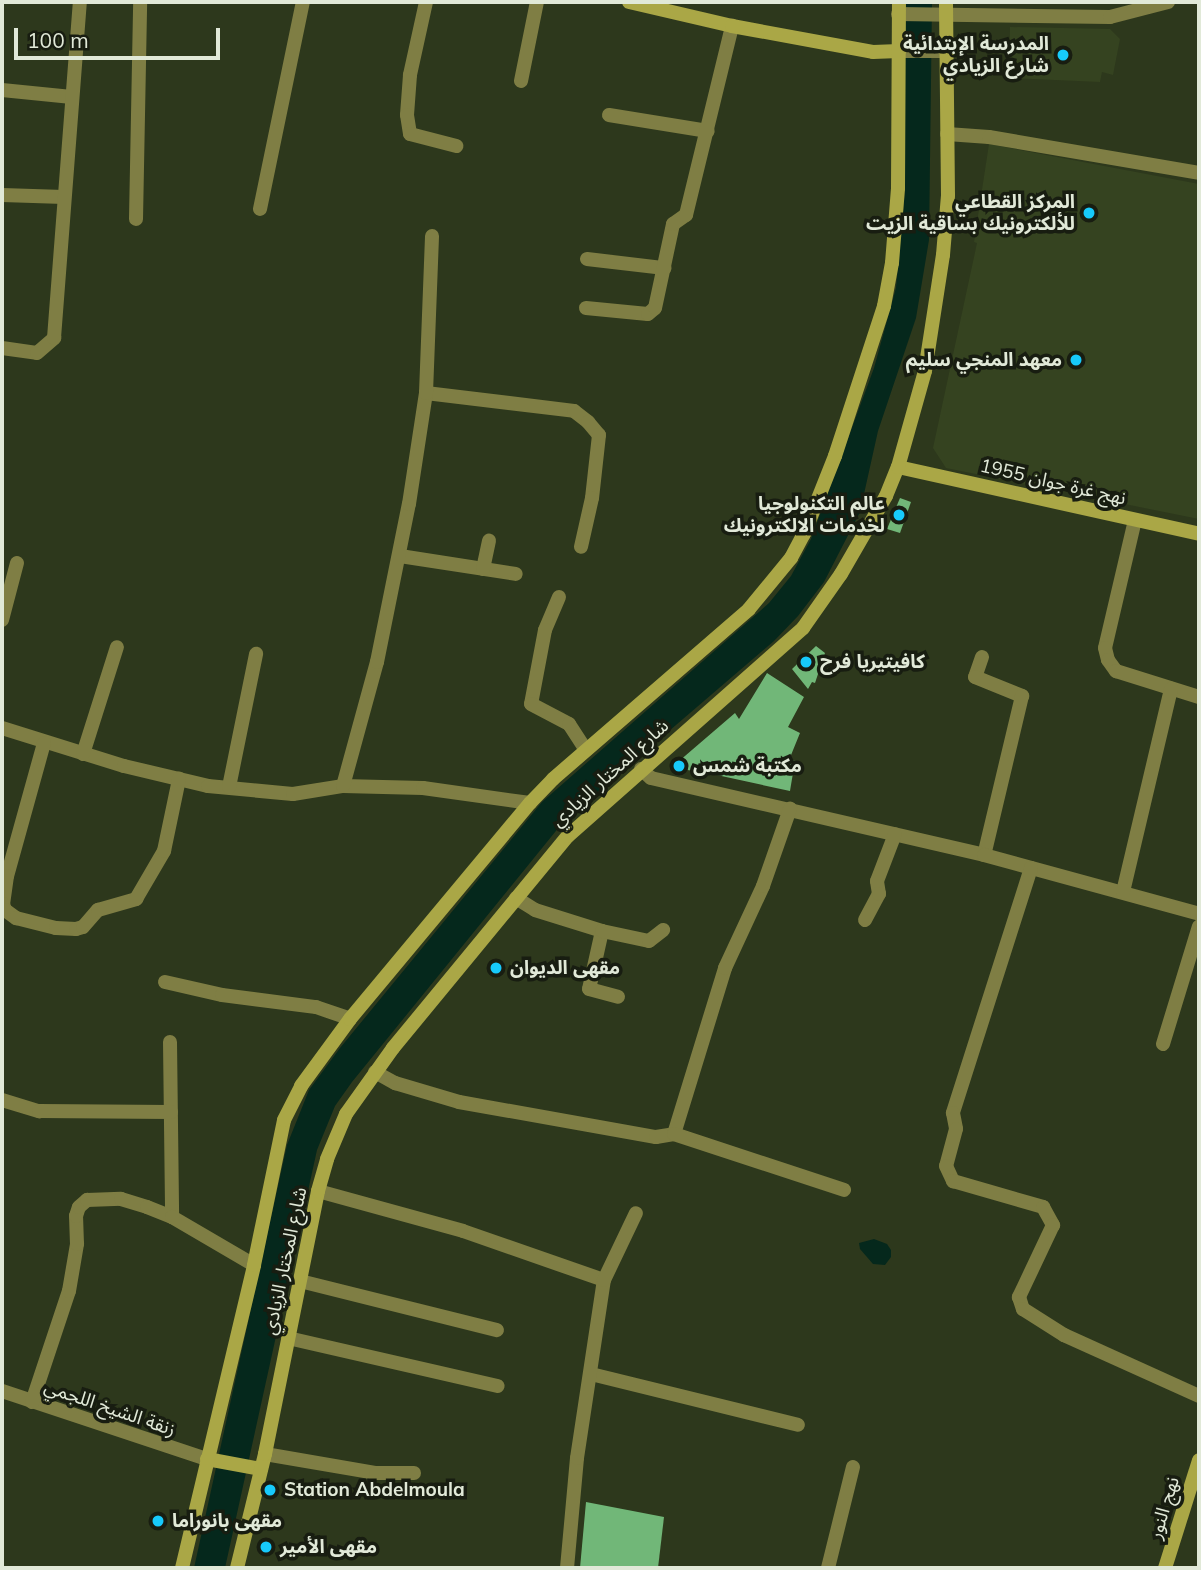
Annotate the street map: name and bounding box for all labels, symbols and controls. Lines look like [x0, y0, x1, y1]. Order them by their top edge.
scale bar [18, 14, 224, 58]
text: 100 m [27, 27, 89, 53]
place label: المدرسة الإبتدائية شارع الزيادي [903, 33, 1049, 77]
marker: المدرسة الإبتدائية شارع الزيادي [1055, 47, 1071, 63]
place label: المركز القطاعي للألكترونيك بساقية الزيت [866, 191, 1075, 235]
marker: المركز القطاعي للألكترونيك بساقية الزيت [1081, 205, 1097, 221]
place label: معهد المنجي سليم [906, 349, 1062, 371]
marker: معهد المنجي سليم [1068, 352, 1084, 368]
street label: نهج غرة جوان 1955 [978, 454, 1128, 510]
place label: عالم التكنولوجيا لخدمات الالكترونيك [724, 493, 885, 537]
marker: عالم التكنولوجيا لخدمات الالكترونيك [891, 507, 907, 523]
place label: كافيتيريا فرح [820, 651, 925, 673]
marker: كافيتيريا فرح [798, 654, 814, 670]
street label: شارع المختار الزيادي [547, 714, 673, 832]
place label: مكتبة شمس [693, 755, 802, 777]
marker: مكتبة شمس [671, 758, 687, 774]
place label: مقهى الديوان [510, 957, 620, 979]
marker: مقهى الديوان [488, 960, 504, 976]
street label: شارع المختار الزيادي [258, 1185, 312, 1337]
street label: زنقة الشيخ اللجمي [41, 1375, 179, 1441]
street label: نهج النور [1144, 1474, 1184, 1542]
place label: Station Abdelmoula [284, 1479, 465, 1501]
marker: Station Abdelmoula [262, 1482, 278, 1498]
place label: مقهى بانوراما [172, 1510, 282, 1532]
marker: مقهى بانوراما [150, 1513, 166, 1529]
place label: مقهى الأمير [280, 1536, 377, 1558]
marker: مقهى الأمير [258, 1539, 274, 1555]

